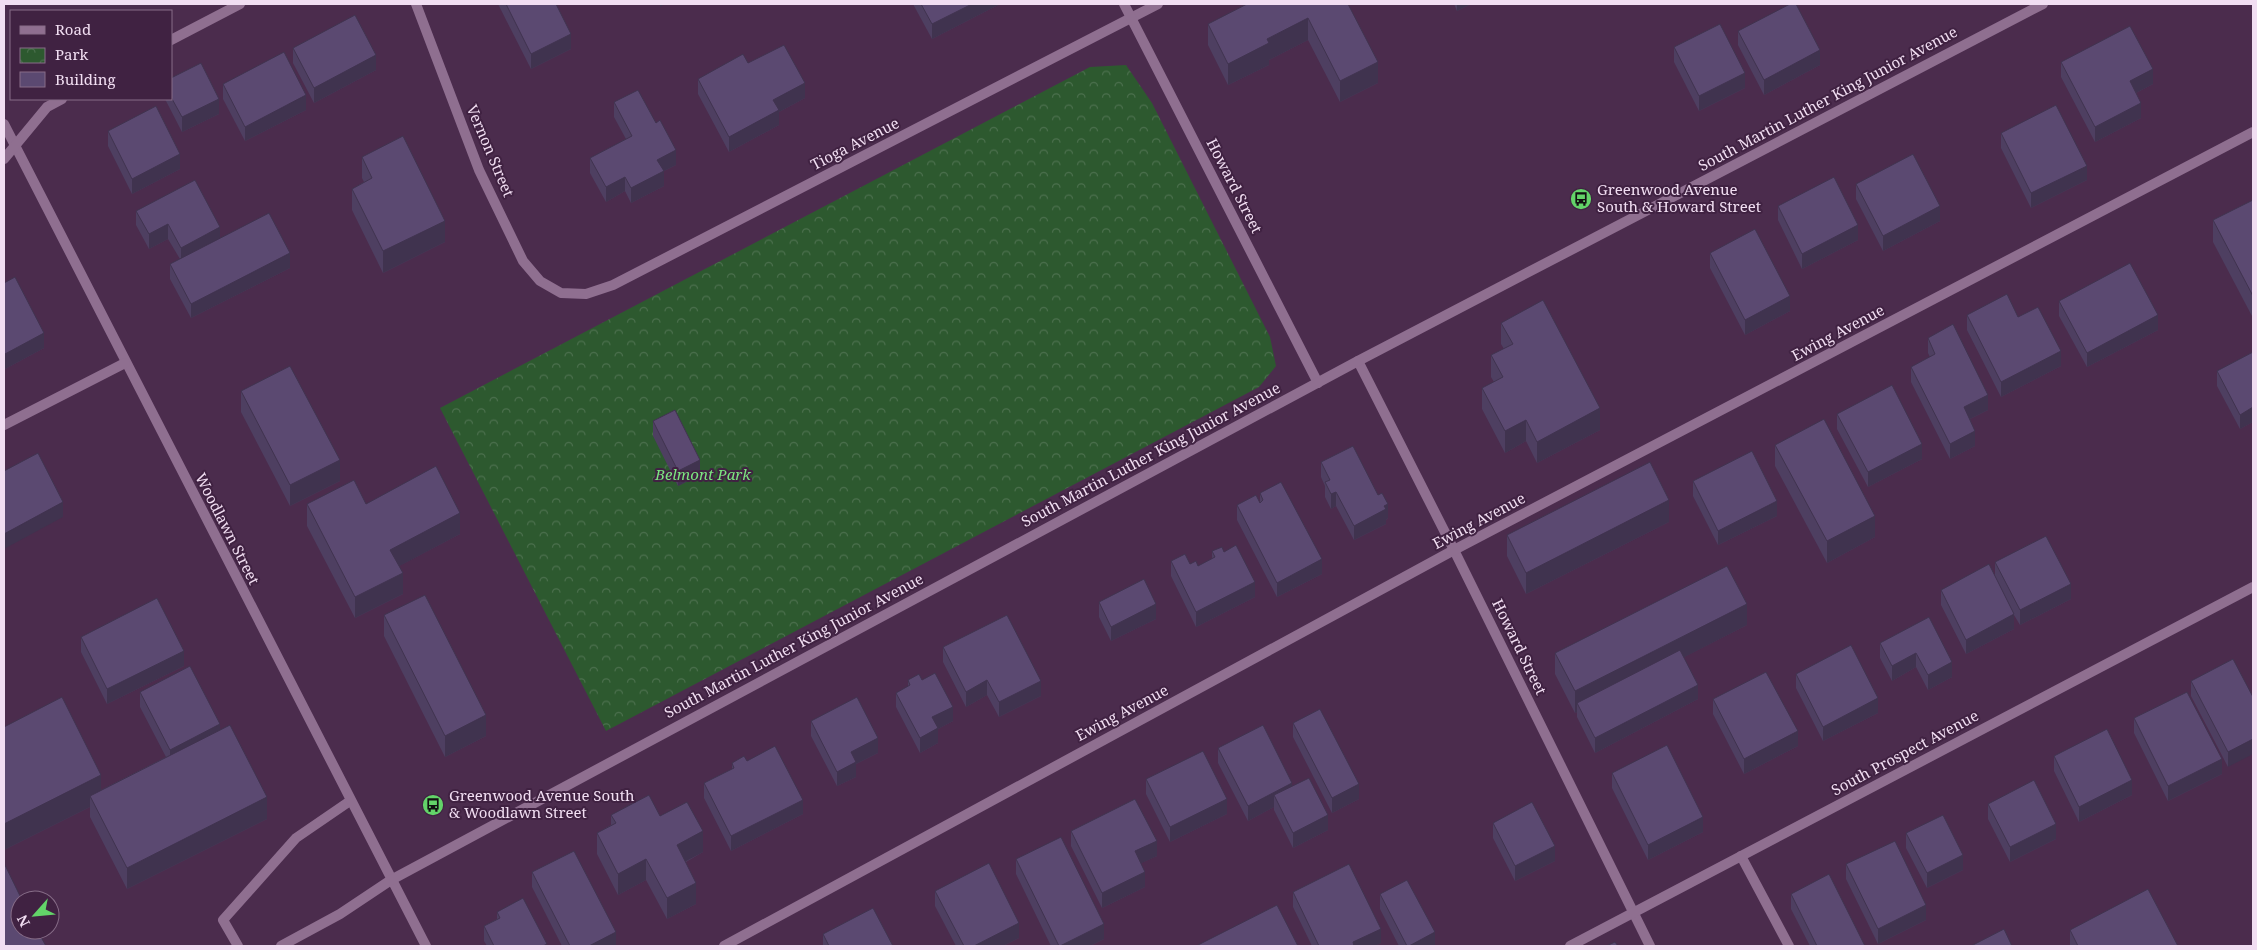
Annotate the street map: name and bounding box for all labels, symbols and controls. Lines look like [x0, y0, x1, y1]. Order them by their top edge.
legend [10, 10, 172, 100]
text: Road [55, 19, 91, 39]
street label: South Martin Luther King Junior Avenue [1695, 21, 1960, 175]
text: Park [55, 44, 89, 64]
text: Building [55, 69, 116, 89]
street label: Vernon Street [463, 102, 519, 200]
street label: Tioga Avenue [807, 112, 902, 174]
street label: Howard Street [1202, 135, 1267, 236]
place label: Greenwood Avenue South & Howard Street [1597, 179, 1761, 216]
bus stop icon: Greenwood Avenue South & Howard Street [1569, 187, 1593, 211]
street label: Ewing Avenue [1788, 299, 1887, 365]
street label: South Martin Luther King Junior Avenue [1018, 377, 1283, 531]
park label: Belmont Park [654, 464, 751, 484]
street label: Woodlawn Street [191, 469, 265, 588]
street label: Ewing Avenue [1429, 487, 1528, 553]
street label: South Martin Luther King Junior Avenue [661, 568, 926, 722]
street label: Howard Street [1488, 595, 1552, 698]
street label: Ewing Avenue [1072, 679, 1171, 745]
street label: South Prospect Avenue [1827, 705, 1982, 799]
place label: Greenwood Avenue South & Woodlawn Street [449, 785, 635, 822]
bus stop icon: Greenwood Avenue South & Woodlawn Street [421, 793, 445, 817]
north arrow [10, 890, 60, 940]
text: N [12, 912, 34, 930]

